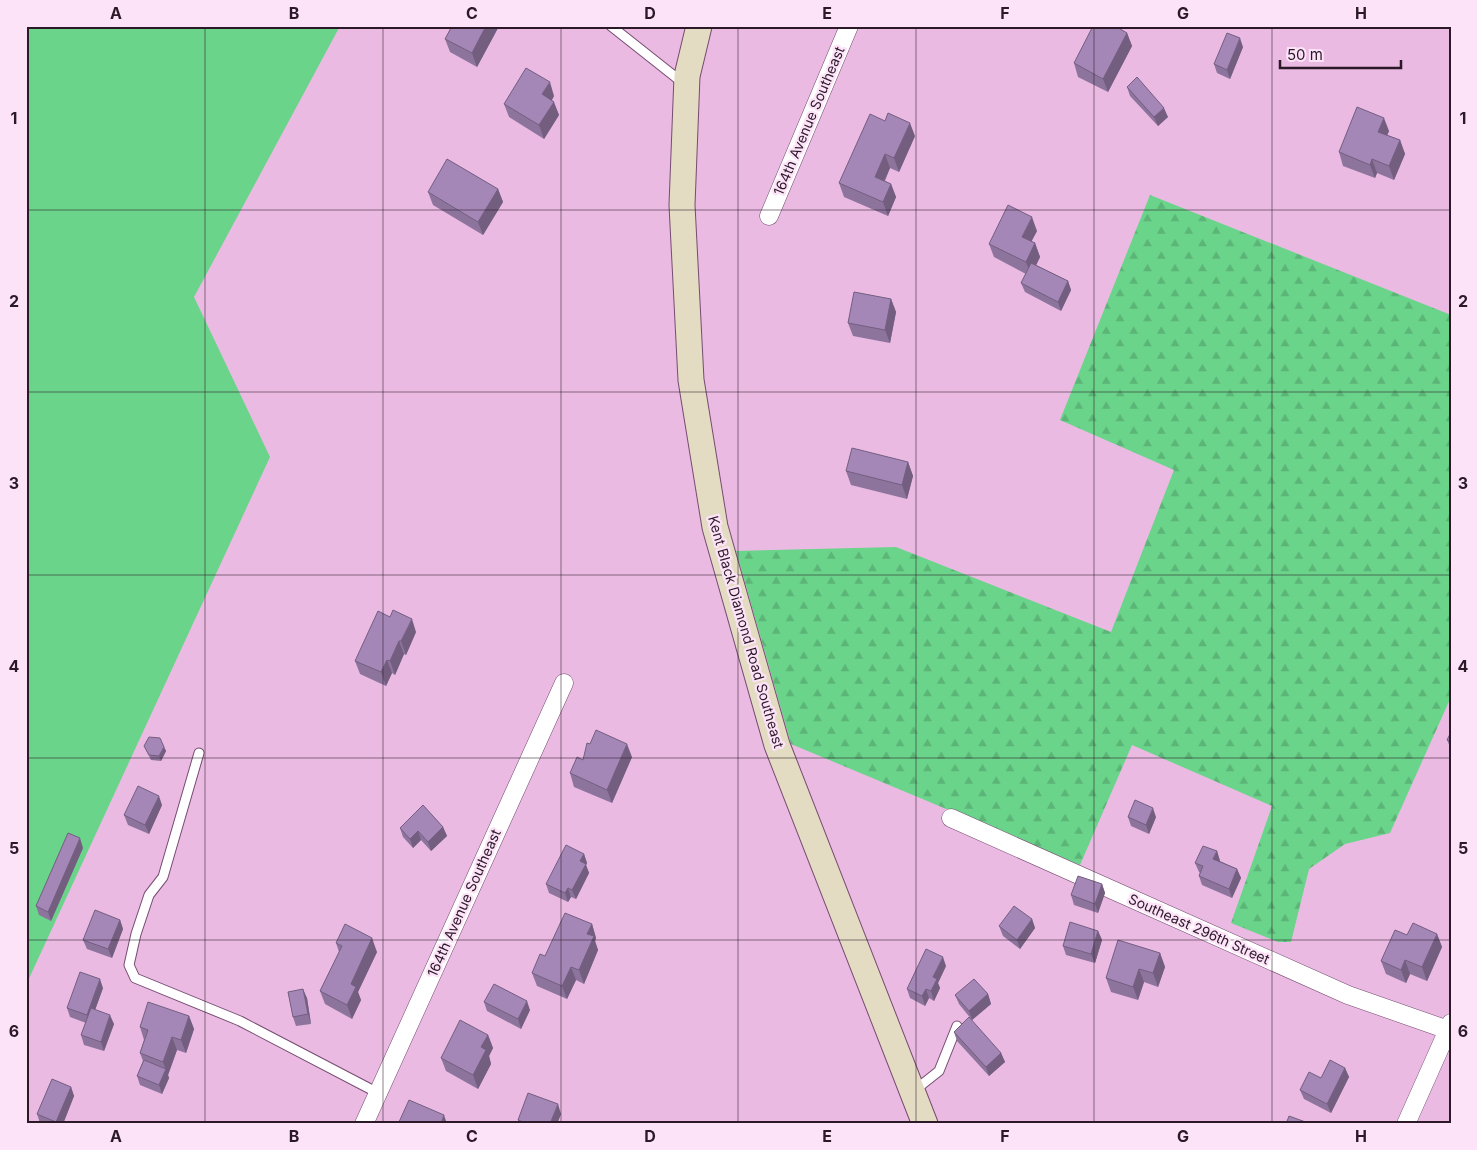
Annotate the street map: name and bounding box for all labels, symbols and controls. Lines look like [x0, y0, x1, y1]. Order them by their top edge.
text: A [110, 3, 122, 23]
text: B [289, 3, 299, 23]
text: C [466, 3, 478, 23]
text: D [644, 3, 656, 23]
text: E [822, 3, 832, 23]
text: F [1000, 3, 1010, 23]
text: G [1177, 3, 1189, 23]
text: H [1355, 3, 1367, 23]
scale bar [1280, 38, 1401, 70]
street label: 164th Avenue Southeast [769, 43, 848, 198]
text: 50 m [1287, 45, 1323, 64]
text: 1 [11, 108, 17, 128]
text: 1 [1460, 108, 1466, 128]
text: 2 [9, 291, 19, 311]
text: 2 [1458, 291, 1468, 311]
text: 3 [9, 473, 19, 493]
text: 3 [1458, 473, 1468, 493]
street label: Kent Black Diamond Road Southeast [705, 514, 788, 750]
text: 4 [9, 656, 20, 676]
text: 4 [1458, 656, 1469, 676]
street label: 164th Avenue Southeast [423, 826, 504, 979]
text: 5 [9, 838, 19, 858]
text: 5 [1458, 838, 1468, 858]
street label: Southeast 296th Street [1126, 890, 1273, 968]
text: 6 [9, 1021, 19, 1041]
text: 6 [1458, 1021, 1468, 1041]
text: A [110, 1126, 122, 1146]
text: B [289, 1126, 299, 1146]
text: C [466, 1126, 478, 1146]
text: D [644, 1126, 656, 1146]
text: E [822, 1126, 832, 1146]
text: F [1000, 1126, 1010, 1146]
text: G [1177, 1126, 1189, 1146]
text: H [1355, 1126, 1367, 1146]

